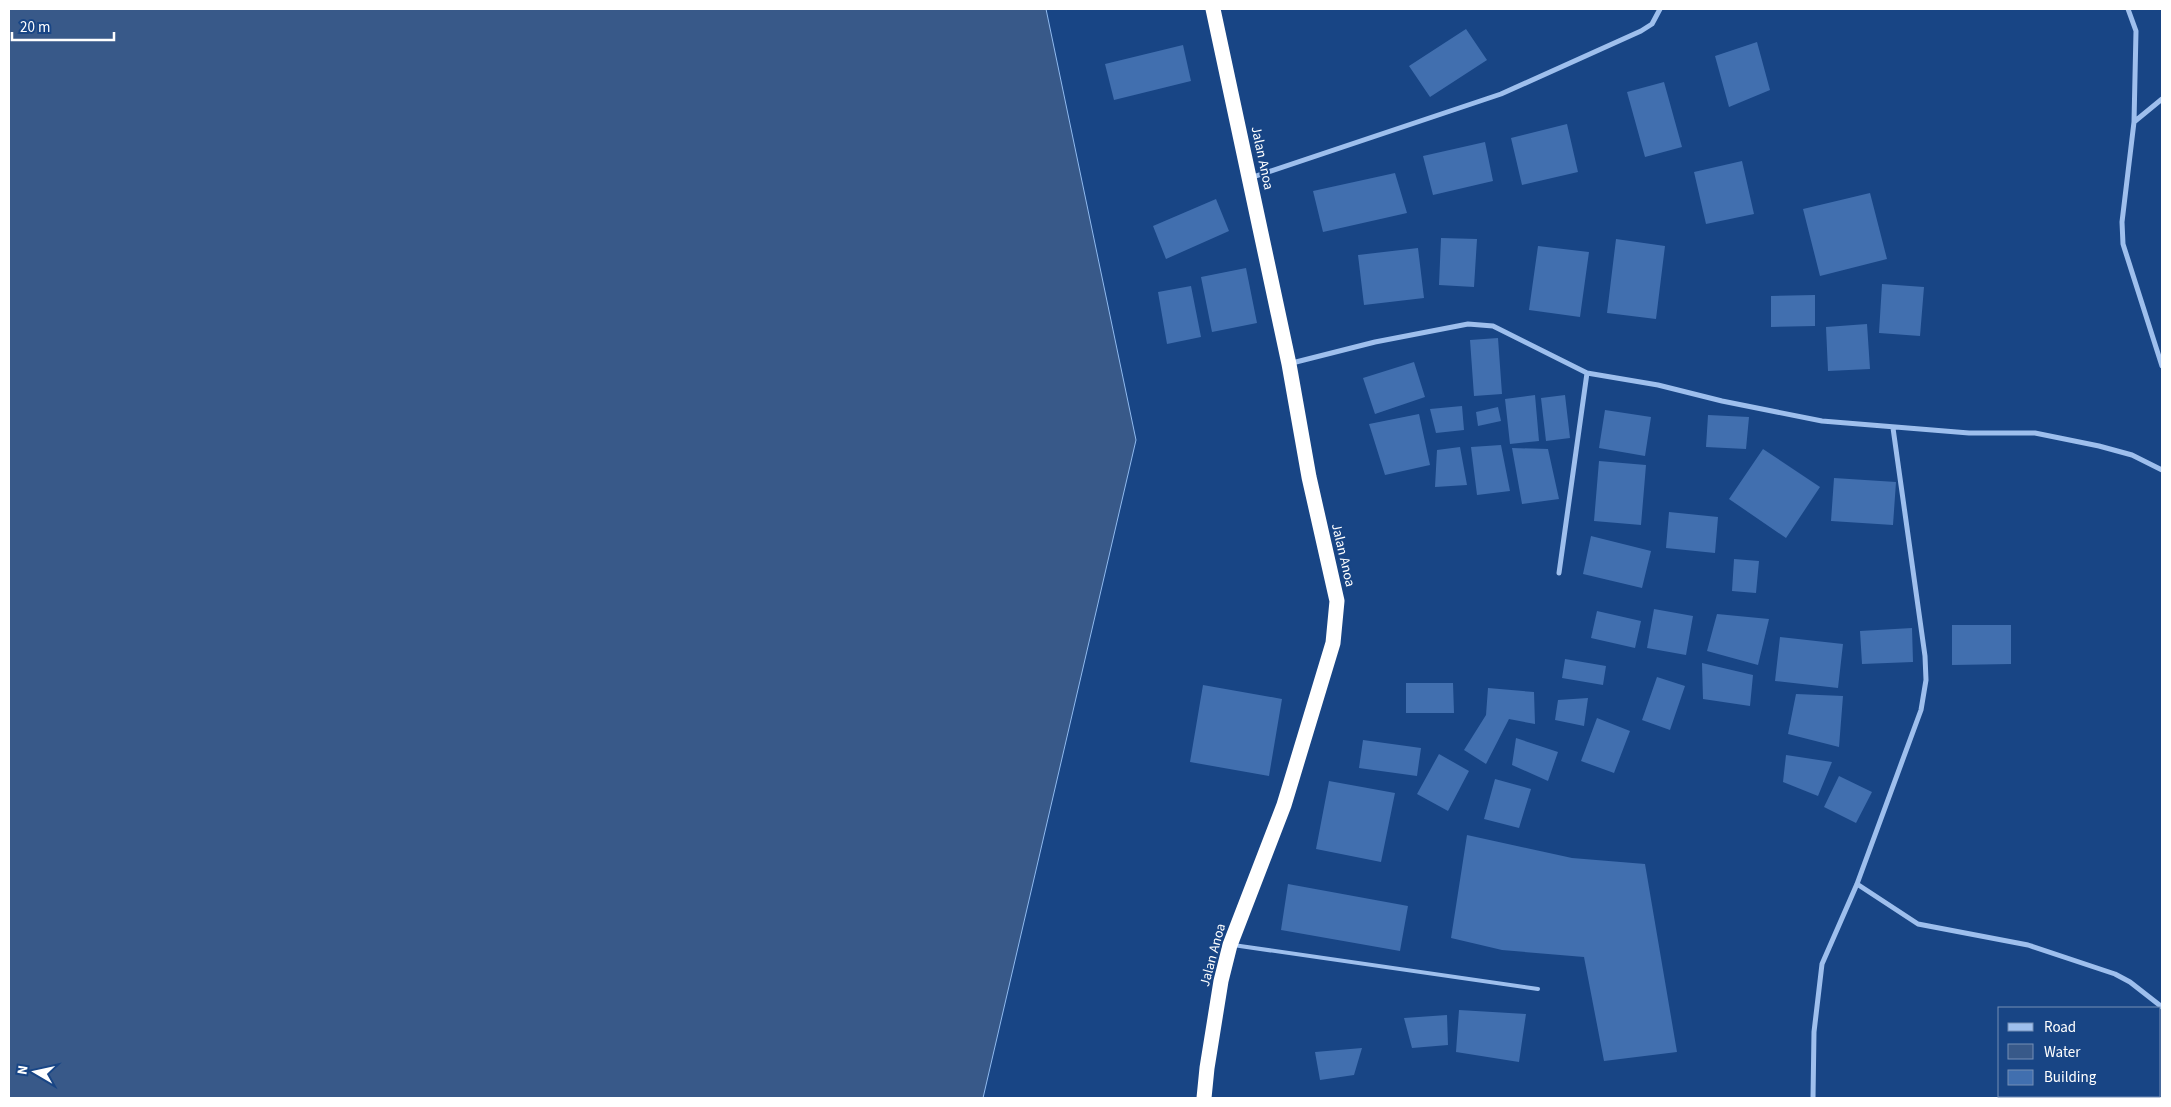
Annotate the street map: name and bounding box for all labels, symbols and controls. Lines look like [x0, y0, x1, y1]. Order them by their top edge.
scale bar [12, 10, 115, 42]
text: 20 m [20, 17, 50, 38]
street label: Jalan Anoa [1246, 124, 1278, 192]
street label: Jalan Anoa [1326, 521, 1360, 589]
street label: Jalan Anoa [1195, 921, 1231, 989]
legend [1998, 1007, 2161, 1097]
text: Road [2044, 1017, 2076, 1038]
text: Water [2044, 1042, 2081, 1063]
north arrow [10, 1047, 60, 1097]
text: N [13, 1064, 34, 1076]
text: Building [2044, 1067, 2097, 1088]

